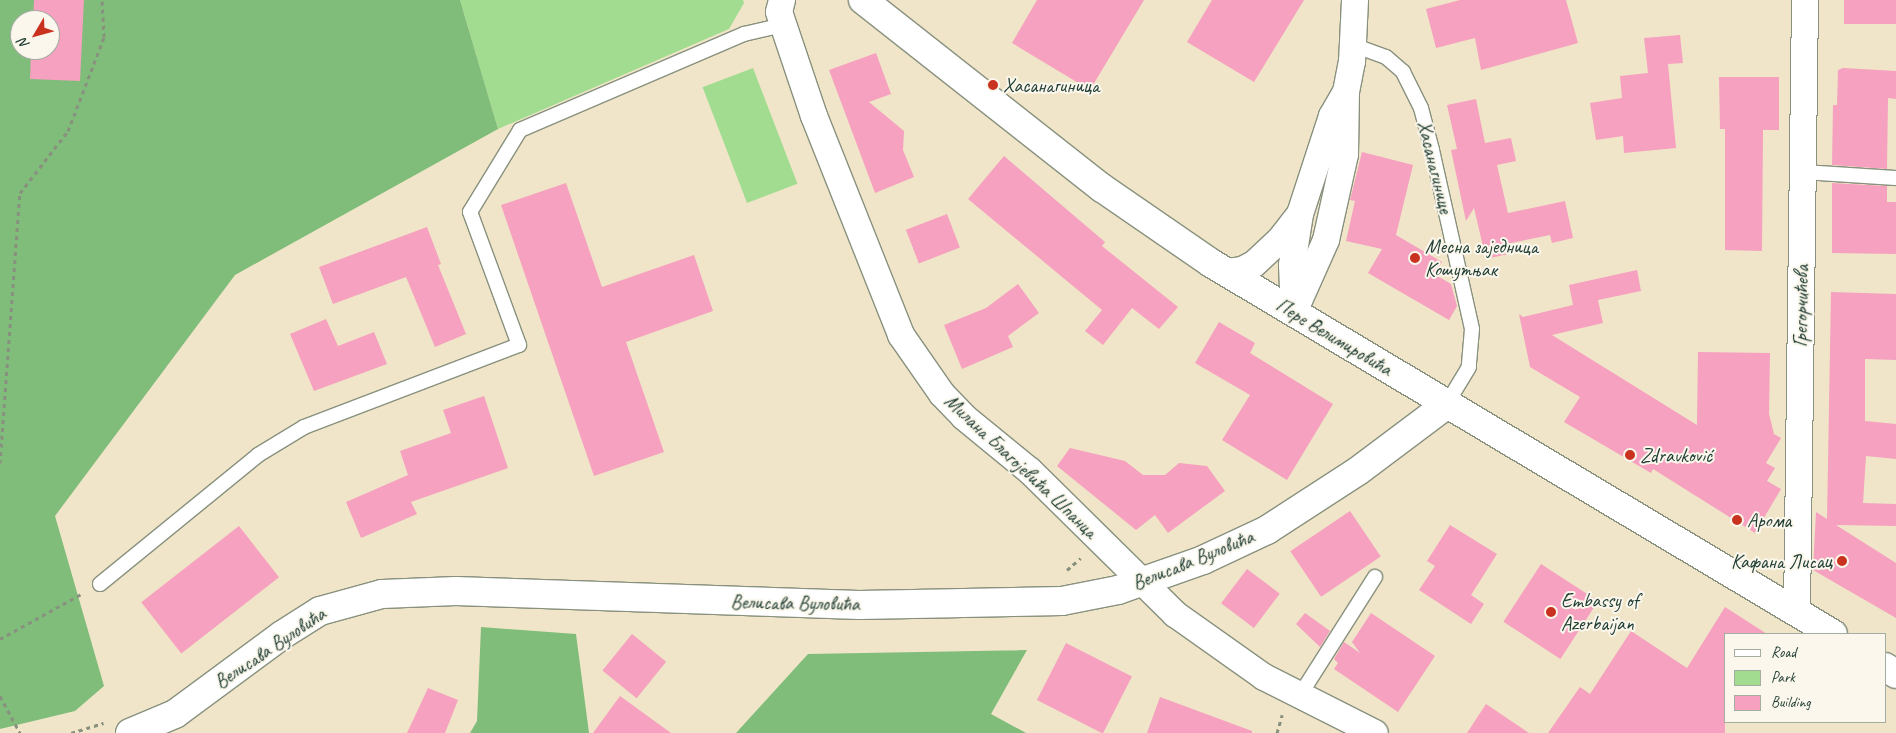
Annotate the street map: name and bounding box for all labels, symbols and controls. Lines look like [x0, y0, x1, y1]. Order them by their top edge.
north arrow [10, 10, 60, 60]
text: N [14, 35, 33, 52]
place label: Хасанагиница [1003, 73, 1099, 97]
marker: Хасанагиница [987, 79, 999, 91]
street label: Хасанагинице [1412, 118, 1458, 216]
place label: Месна заједница Кошутњак [1425, 235, 1538, 282]
marker: Месна заједница Кошутњак [1409, 252, 1421, 264]
street label: Грегорчићева [1788, 265, 1814, 347]
street label: Пере Велимировића [1270, 292, 1398, 382]
street label: Милана Благојевића Шпанца [939, 389, 1103, 543]
place label: Zdravković [1640, 443, 1712, 467]
marker: Zdravković [1624, 449, 1636, 461]
place label: Арома [1747, 508, 1791, 532]
marker: Арома [1731, 514, 1743, 526]
street label: Велисава Вуловића [1129, 525, 1257, 595]
place label: Кафана Лисац [1732, 549, 1832, 573]
marker: Кафана Лисац [1836, 555, 1848, 567]
place label: Embassy of Azerbaijan [1561, 588, 1638, 635]
street label: Велисава Вуловића [731, 590, 859, 616]
street label: Велисава Вуловића [210, 602, 330, 694]
marker: Embassy of Azerbaijan [1545, 606, 1557, 618]
legend [1724, 633, 1886, 723]
text: Road [1771, 643, 1796, 662]
text: Park [1771, 668, 1795, 687]
text: Building [1771, 693, 1810, 712]

